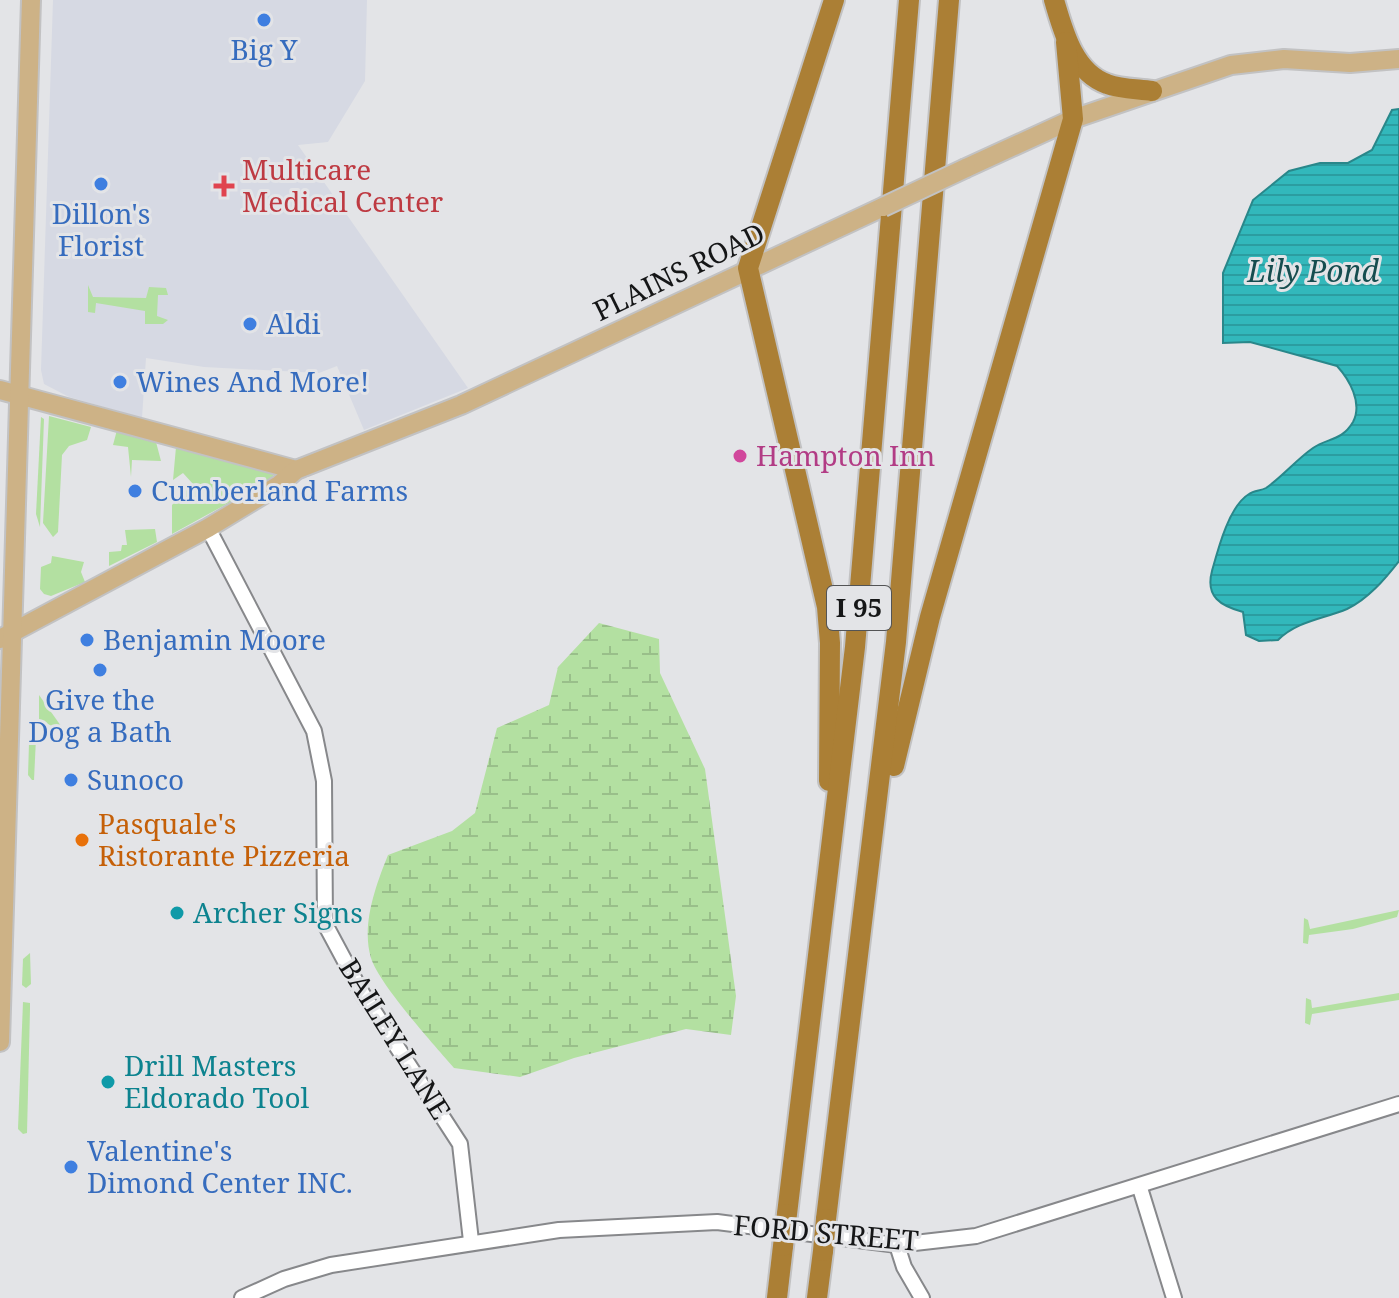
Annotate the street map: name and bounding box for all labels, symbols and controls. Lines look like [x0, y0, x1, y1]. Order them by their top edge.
marker: Big Y [255, 11, 273, 29]
place label: Big Y [230, 30, 298, 68]
place label: Multicare Medical Center [242, 150, 443, 220]
marker: Dillon's Florist [92, 175, 110, 193]
marker: Multicare Medical Center [213, 175, 235, 197]
place label: Dillon's Florist [52, 194, 150, 264]
street label: PLAINS ROAD [586, 213, 771, 329]
water label: Lily Pond [1246, 250, 1379, 291]
place label: Aldi [266, 304, 321, 342]
marker: Aldi [241, 315, 259, 333]
place label: Wines And More! [136, 362, 369, 400]
marker: Wines And More! [111, 373, 129, 391]
place label: Hampton Inn [756, 436, 935, 474]
marker: Hampton Inn [731, 447, 749, 465]
place label: Cumberland Farms [151, 471, 408, 509]
marker: Cumberland Farms [126, 482, 144, 500]
road number: I 95 [827, 586, 891, 630]
place label: Benjamin Moore [103, 620, 326, 658]
marker: Benjamin Moore [78, 631, 96, 649]
marker: Give the Dog a Bath [91, 661, 109, 679]
place label: Give the Dog a Bath [28, 680, 172, 750]
place label: Sunoco [87, 760, 184, 798]
marker: Sunoco [62, 771, 80, 789]
place label: Pasquale's Ristorante Pizzeria [98, 804, 350, 874]
marker: Pasquale's Ristorante Pizzeria [73, 831, 91, 849]
place label: Archer Signs [193, 893, 363, 931]
marker: Archer Signs [168, 904, 186, 922]
street label: BAILEY LANE [331, 951, 460, 1126]
place label: Drill Masters Eldorado Tool [124, 1046, 310, 1116]
marker: Drill Masters Eldorado Tool [99, 1073, 117, 1091]
place label: Valentine's Dimond Center INC. [87, 1131, 353, 1201]
marker: Valentine's Dimond Center INC. [62, 1158, 80, 1176]
street label: FORD STREET [732, 1205, 920, 1259]

